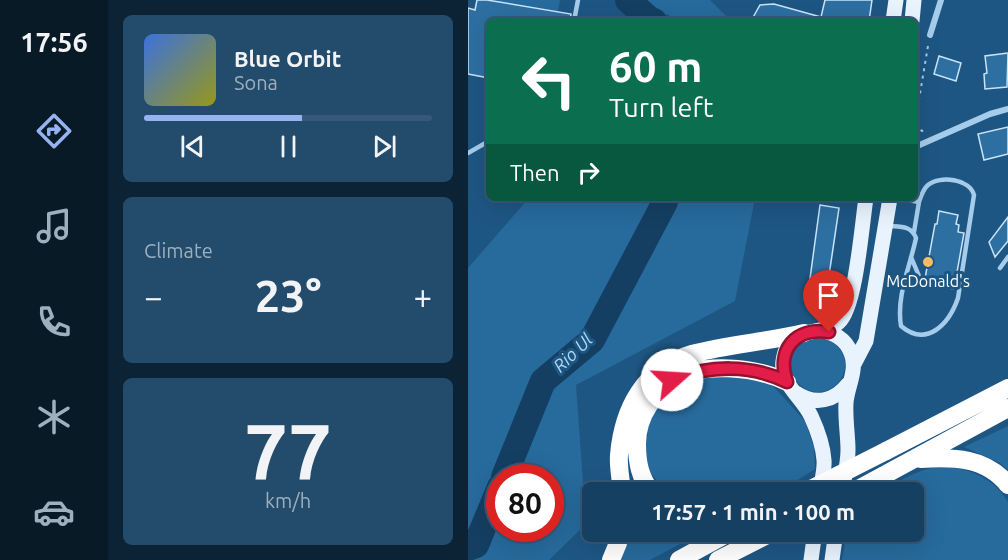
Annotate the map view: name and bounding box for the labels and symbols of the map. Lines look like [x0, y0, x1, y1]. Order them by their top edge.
marker: McDonald's [921, 255, 935, 269]
pin [803, 270, 854, 332]
place label: McDonald's [886, 272, 970, 290]
water label: Rio Ul [549, 329, 596, 376]
position arrow [640, 348, 704, 412]
speed limit sign: 80 [486, 464, 564, 542]

